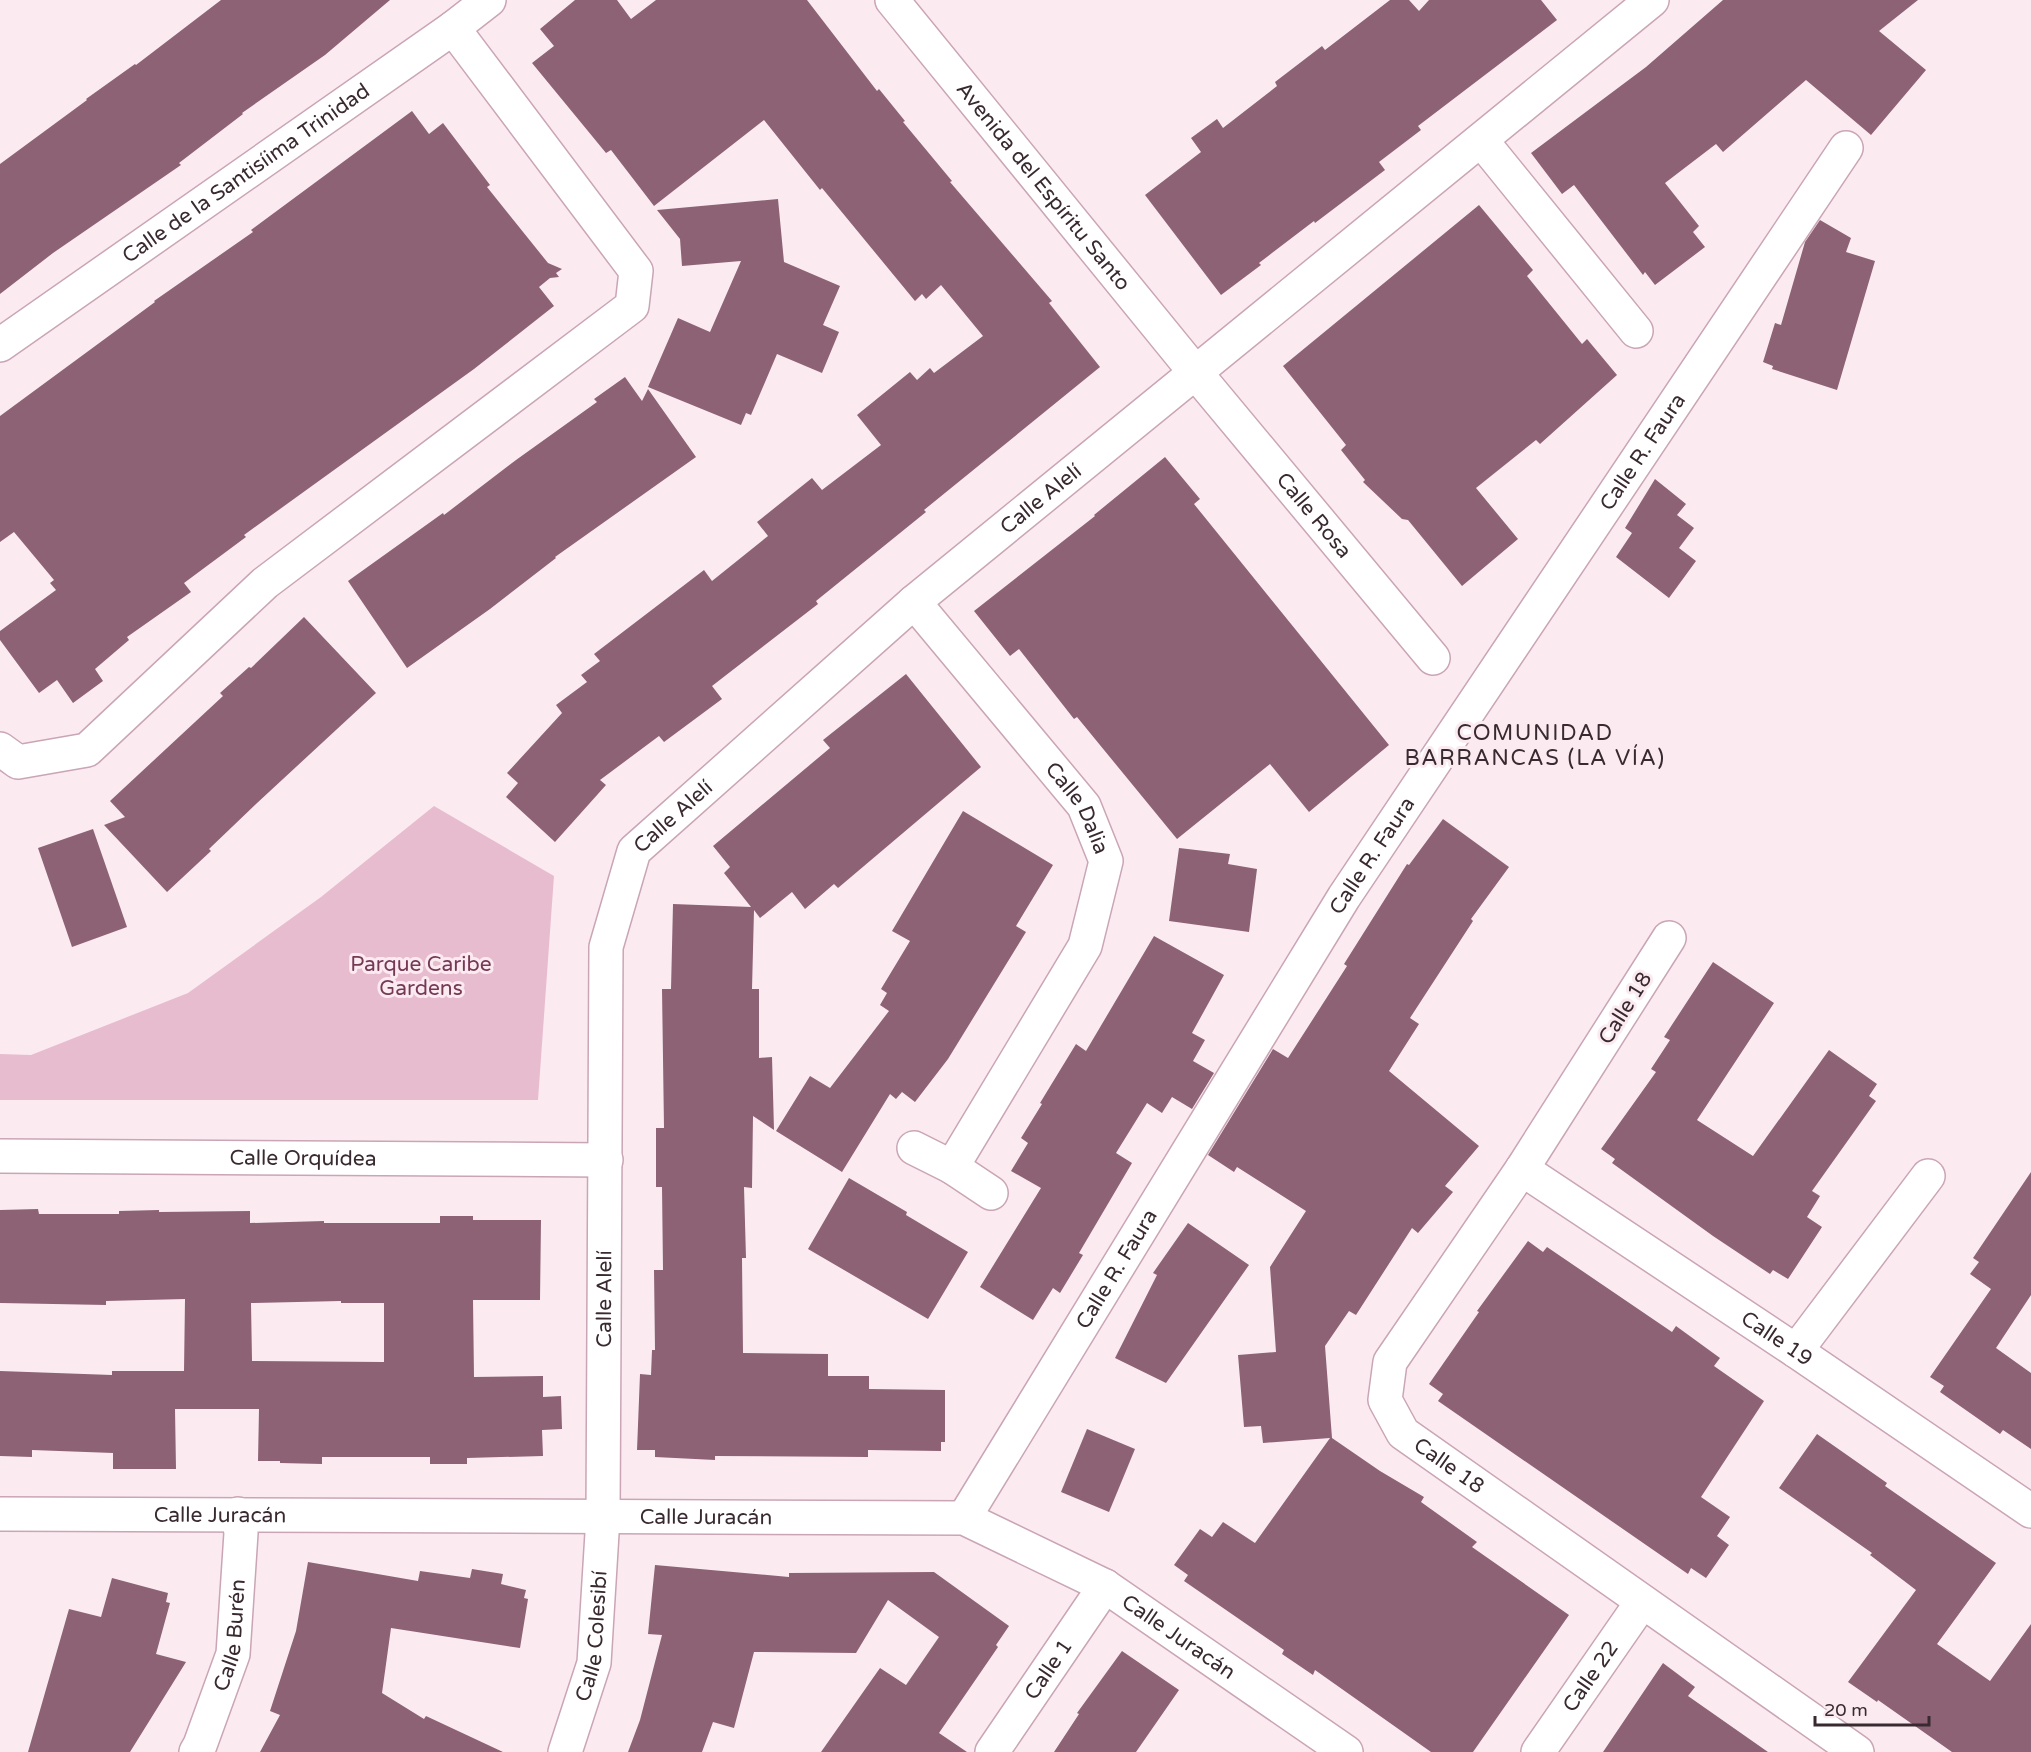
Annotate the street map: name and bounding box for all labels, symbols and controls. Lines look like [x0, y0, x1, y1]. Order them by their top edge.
street label: Avenida del Espíritu Santo [951, 77, 1135, 296]
street label: Calle de la Santisíima Trinidad [118, 78, 375, 269]
street label: Calle R. Faura [1595, 389, 1691, 515]
street label: Calle Alelí [995, 459, 1087, 540]
street label: Calle Rosa [1271, 468, 1357, 563]
district label: COMUNIDAD BARRANCAS (LA VÍA) [1404, 720, 1666, 771]
street label: Calle Dalia [1040, 757, 1114, 858]
street label: Calle Alelí [629, 775, 718, 858]
street label: Calle R. Faura [1324, 792, 1420, 919]
park label: Parque Caribe Gardens [350, 952, 492, 1001]
street label: Calle 18 [1593, 967, 1657, 1049]
street label: Calle Orquídea [229, 1146, 377, 1171]
street label: Calle R. Faura [1071, 1205, 1163, 1334]
street label: Calle Alelí [592, 1250, 617, 1348]
street label: Calle 19 [1736, 1306, 1817, 1372]
street label: Calle 18 [1409, 1432, 1489, 1499]
street label: Calle Juracán [154, 1503, 286, 1528]
street label: Calle Juracán [640, 1505, 772, 1530]
street label: Calle Colesibí [570, 1570, 613, 1705]
street label: Calle Burén [208, 1578, 251, 1695]
street label: Calle Juracán [1117, 1589, 1240, 1685]
street label: Calle 1 [1019, 1635, 1078, 1705]
street label: Calle 22 [1558, 1636, 1624, 1717]
scale bar [1815, 1689, 1929, 1727]
text: 20 m [1824, 1699, 1868, 1721]

